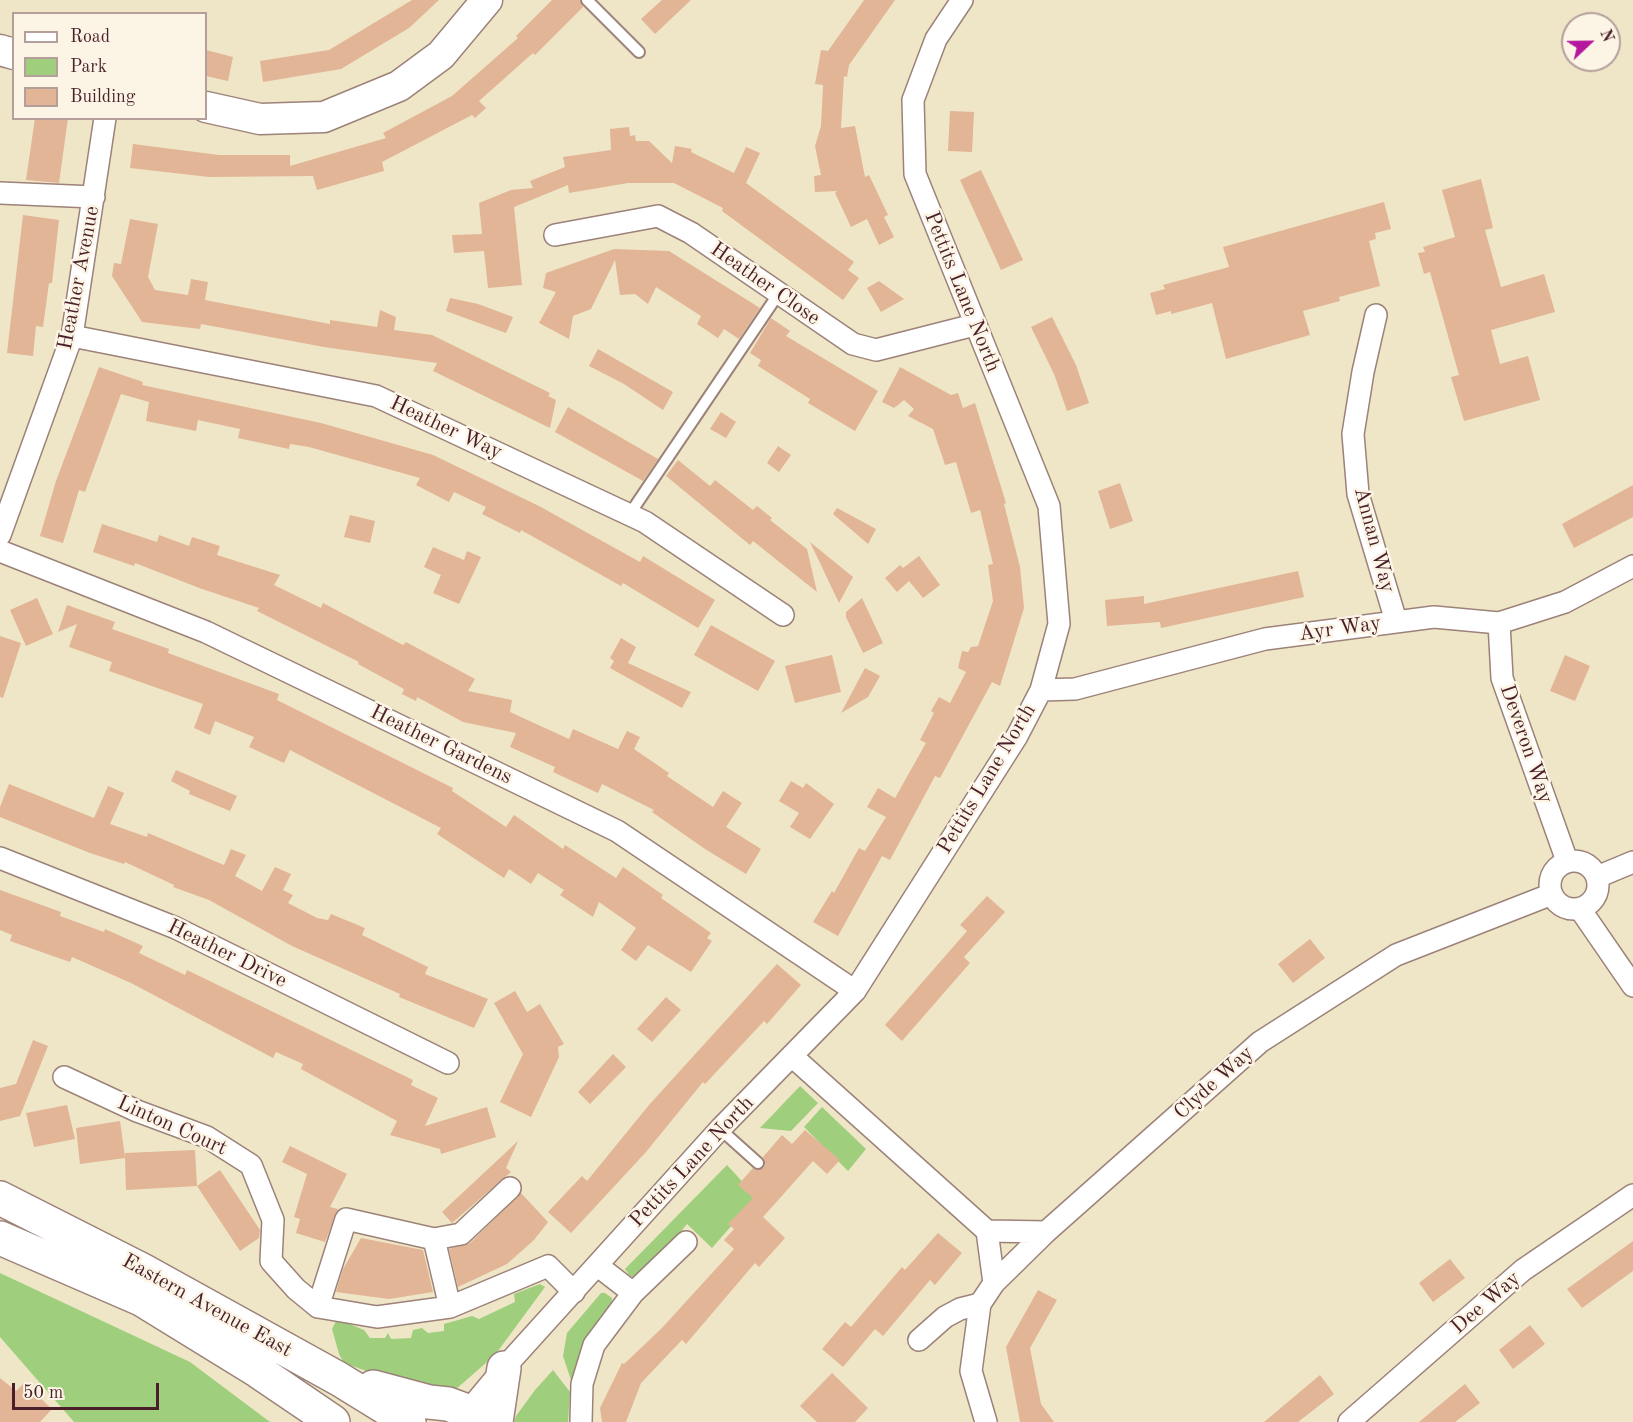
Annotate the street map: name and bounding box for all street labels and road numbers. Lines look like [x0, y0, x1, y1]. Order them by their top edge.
street label: Heather Avenue [53, 204, 105, 352]
street label: Pettits Lane North [918, 208, 1006, 376]
street label: Heather Close [705, 237, 825, 331]
street label: Heather Way [386, 391, 506, 465]
street label: Annan Way [1348, 484, 1400, 596]
street label: Ayr Way [1297, 611, 1383, 647]
street label: Deveron Way [1494, 681, 1558, 807]
street label: Pettits Lane North [932, 699, 1042, 859]
street label: Heather Gardens [366, 700, 516, 790]
street label: Heather Drive [163, 914, 291, 994]
street label: Clyde Way [1169, 1041, 1259, 1125]
street label: Linton Court [113, 1091, 231, 1161]
street label: Pettits Lane North [625, 1091, 759, 1233]
street label: Eastern Avenue East [117, 1249, 297, 1363]
street label: Dee Way [1446, 1266, 1526, 1340]

